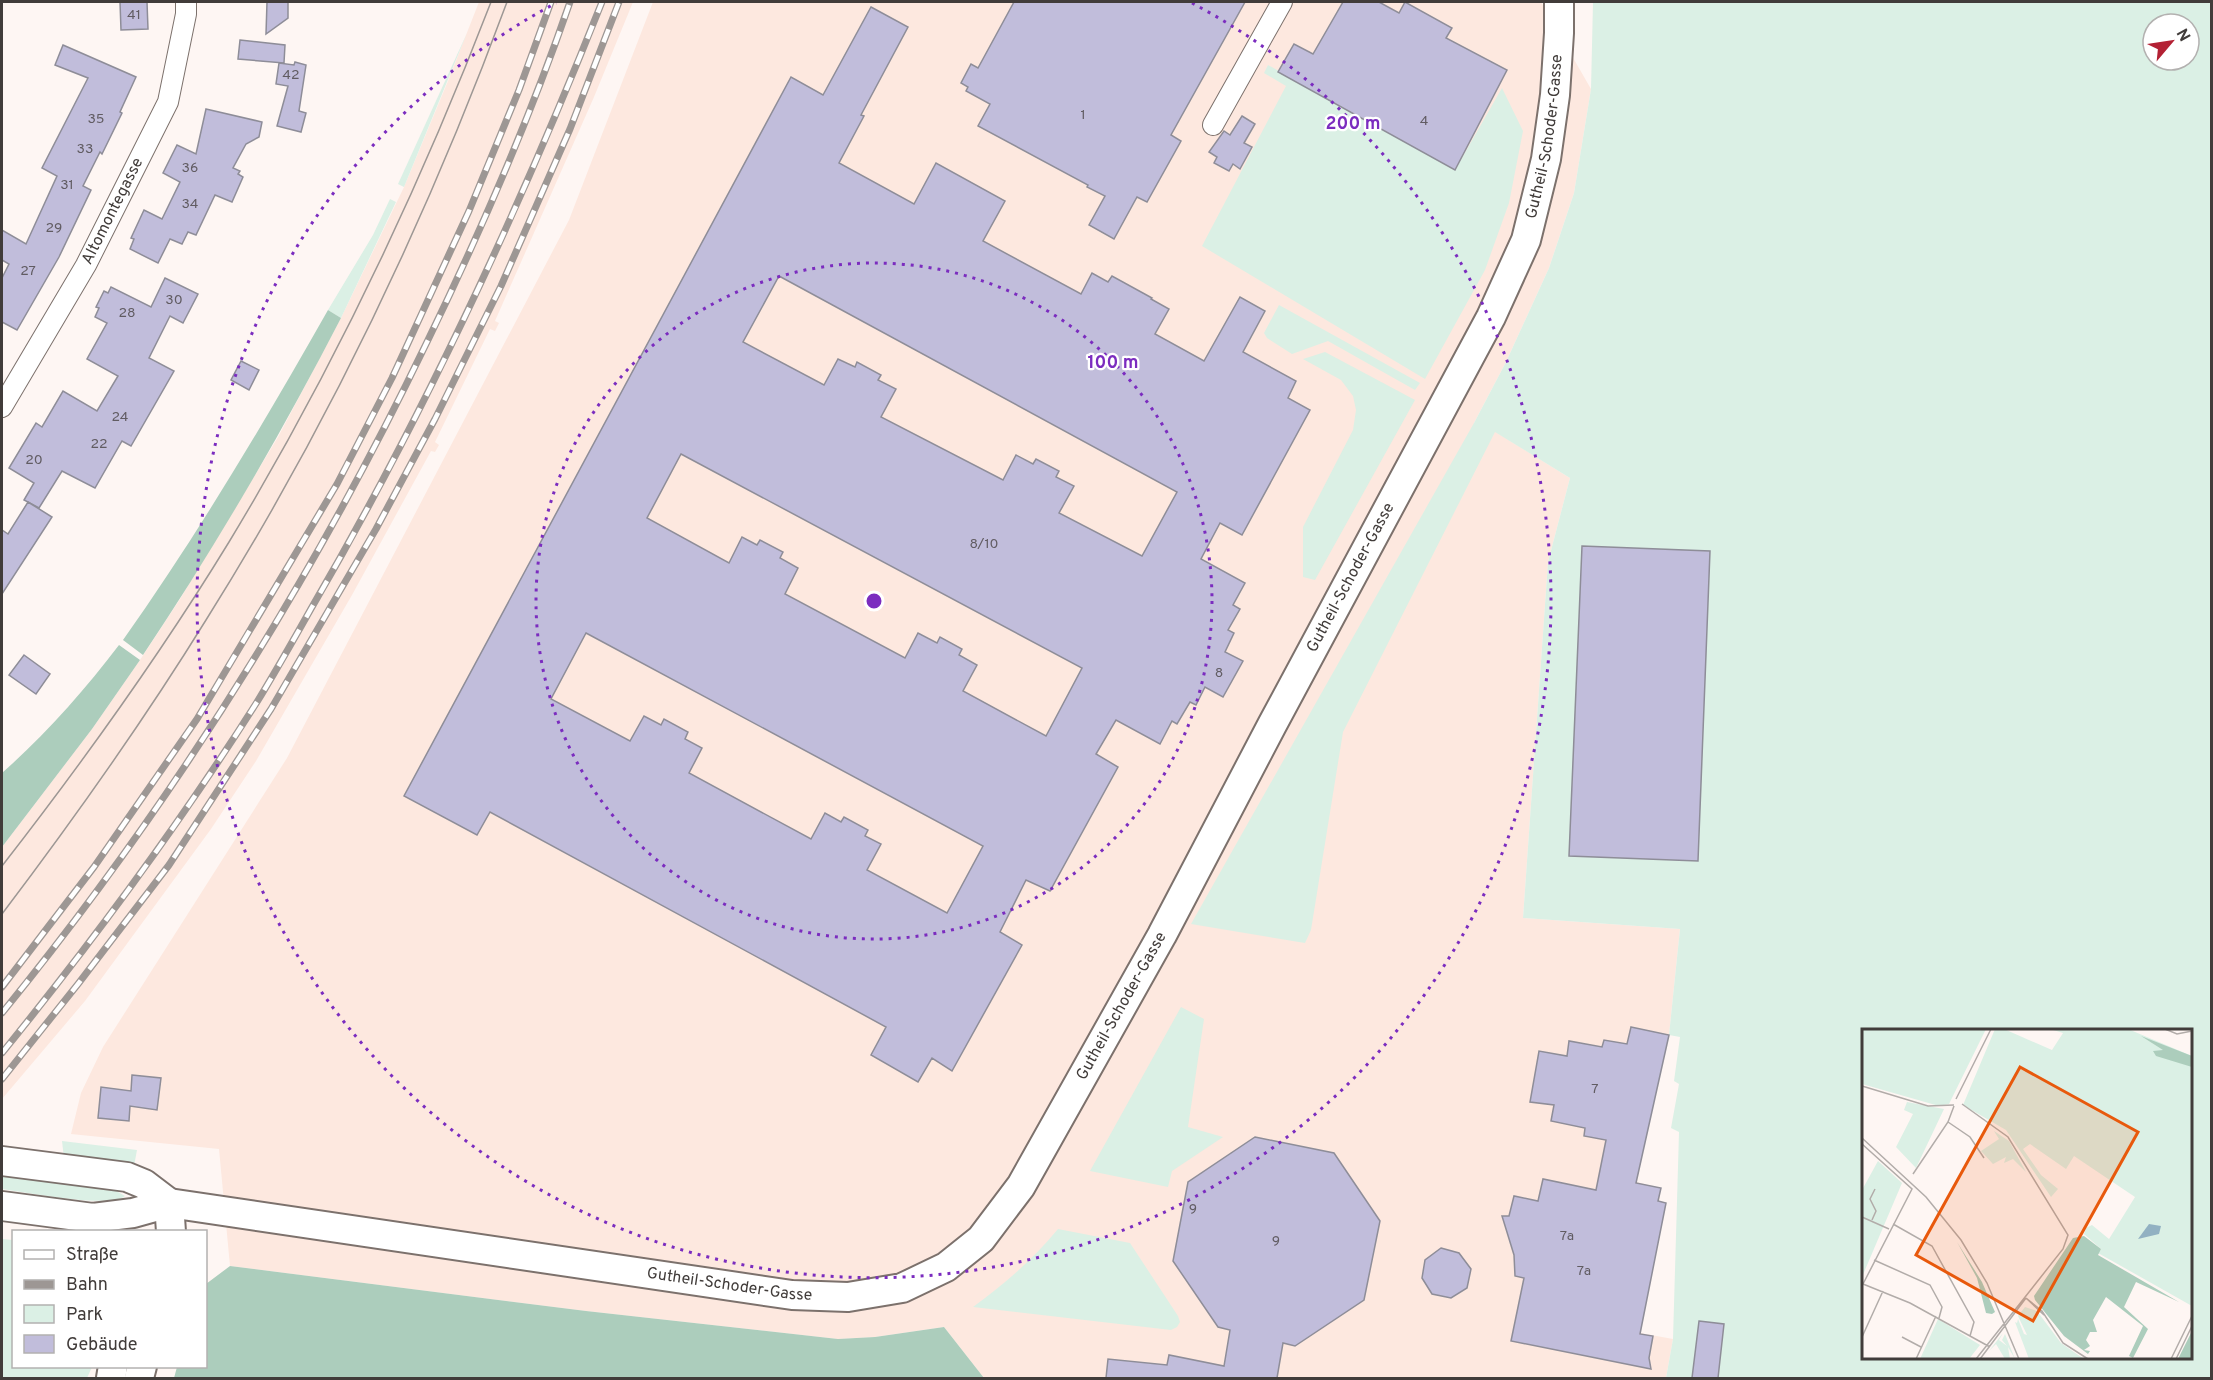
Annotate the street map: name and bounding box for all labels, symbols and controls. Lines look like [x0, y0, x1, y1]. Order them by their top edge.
house number: 41 [127, 7, 141, 24]
north arrow [2141, 12, 2201, 72]
text: N [2171, 26, 2194, 46]
street label: Gutheil-Schoder-Gasse [1522, 54, 1568, 221]
house number: 42 [282, 67, 300, 84]
house number: 1 [1080, 107, 1086, 124]
house number: 35 [87, 111, 105, 128]
text: 200 m [1325, 113, 1381, 136]
house number: 4 [1420, 113, 1428, 130]
house number: 33 [77, 141, 93, 158]
street label: Altomontegasse [78, 155, 148, 268]
house number: 36 [182, 160, 198, 177]
house number: 31 [60, 177, 74, 194]
house number: 34 [181, 196, 199, 213]
house number: 29 [46, 220, 62, 237]
house number: 27 [20, 263, 36, 280]
house number: 30 [165, 292, 183, 309]
house number: 28 [118, 305, 136, 322]
text: 100 m [1087, 352, 1139, 375]
house number: 24 [111, 409, 129, 426]
house number: 22 [90, 436, 108, 453]
house number: 20 [25, 452, 43, 469]
street label: Gutheil-Schoder-Gasse [1303, 500, 1399, 656]
house number: 8/10 [969, 536, 999, 553]
centre of rings [864, 591, 884, 611]
house number: 8 [1215, 665, 1223, 682]
street label: Gutheil-Schoder-Gasse [1072, 929, 1171, 1084]
inset map [1862, 1029, 2192, 1359]
house number: 7 [1591, 1081, 1599, 1098]
house number: 9 [1189, 1201, 1197, 1218]
house number: 7a [1560, 1228, 1574, 1245]
legend [12, 1230, 207, 1368]
house number: 9 [1272, 1233, 1280, 1250]
text: Straße [66, 1244, 118, 1267]
house number: 7a [1577, 1263, 1591, 1280]
street label: Gutheil-Schoder-Gasse [645, 1264, 813, 1306]
text: Bahn [66, 1274, 108, 1297]
text: Park [66, 1304, 103, 1327]
text: Gebäude [66, 1334, 138, 1357]

